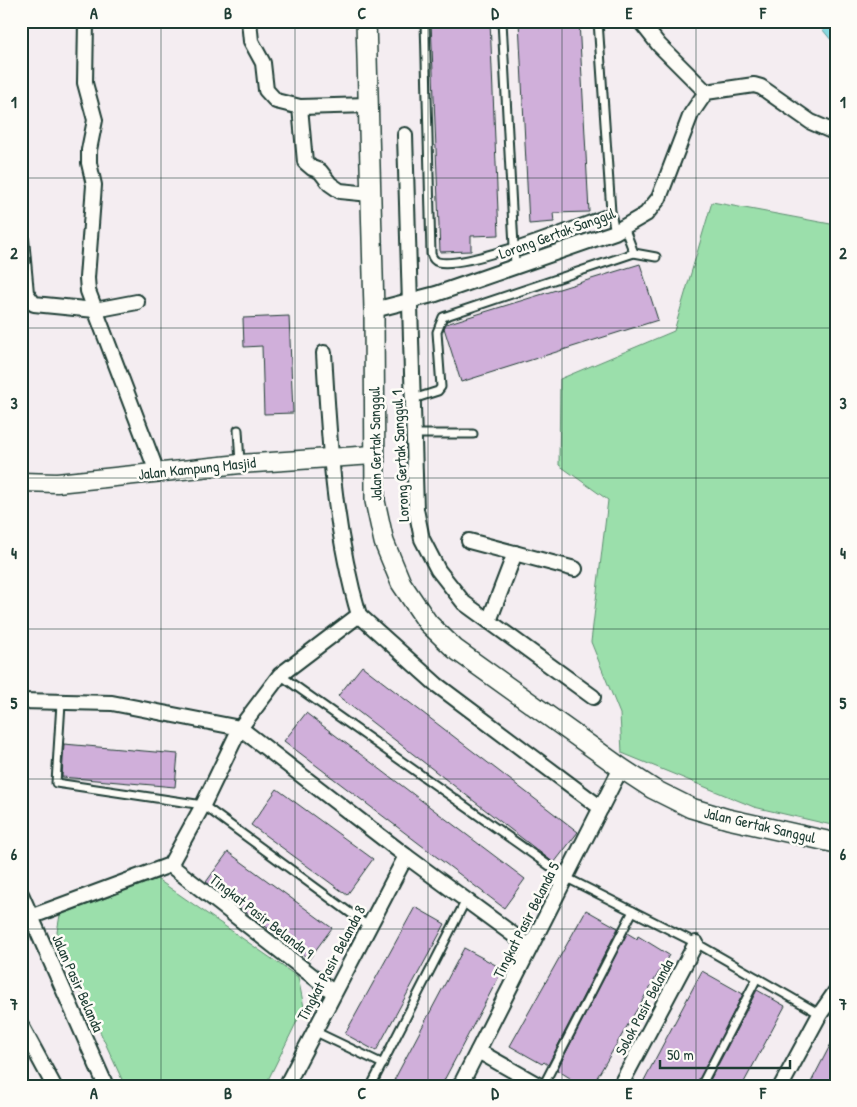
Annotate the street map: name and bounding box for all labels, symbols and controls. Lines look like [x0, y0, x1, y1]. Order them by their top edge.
text: A [90, 2, 98, 24]
text: B [224, 2, 232, 24]
text: C [358, 2, 367, 24]
text: D [491, 2, 499, 24]
text: E [625, 2, 633, 24]
text: F [759, 2, 767, 24]
text: 1 [11, 91, 17, 113]
text: 1 [840, 91, 846, 113]
street label: Lorong Gertak Sanggul [496, 202, 618, 264]
text: 2 [10, 242, 18, 264]
text: 2 [839, 242, 847, 264]
street label: Jalan Gertak Sanggul [364, 387, 386, 501]
street label: Lorong Gertak Sanggul 1 [386, 390, 414, 522]
text: 3 [10, 392, 18, 414]
text: 3 [839, 392, 847, 414]
street label: Jalan Kampung Masjid [137, 451, 257, 485]
text: 4 [11, 542, 17, 564]
text: 4 [840, 542, 846, 564]
text: 5 [11, 692, 18, 714]
text: 5 [840, 692, 847, 714]
street label: Jalan Gertak Sanggul [702, 802, 818, 848]
text: 6 [11, 843, 18, 865]
text: 6 [840, 843, 847, 865]
street label: Tingkat Pasir Belanda 5 [488, 858, 565, 982]
street label: Tingkat Pasir Belanda 9 [206, 869, 319, 964]
street label: Tingkat Pasir Belanda 8 [292, 902, 370, 1024]
street label: Jalan Pasir Belanda [47, 931, 109, 1035]
street label: Solok Pasir Belanda [610, 955, 678, 1059]
text: 7 [9, 993, 18, 1015]
text: 7 [838, 993, 847, 1015]
scale bar [660, 1037, 790, 1069]
text: 50 m [667, 1044, 694, 1065]
text: A [90, 1082, 98, 1104]
text: B [224, 1082, 232, 1104]
text: C [358, 1082, 367, 1104]
text: D [491, 1082, 499, 1104]
text: E [625, 1082, 633, 1104]
text: F [759, 1082, 767, 1104]

